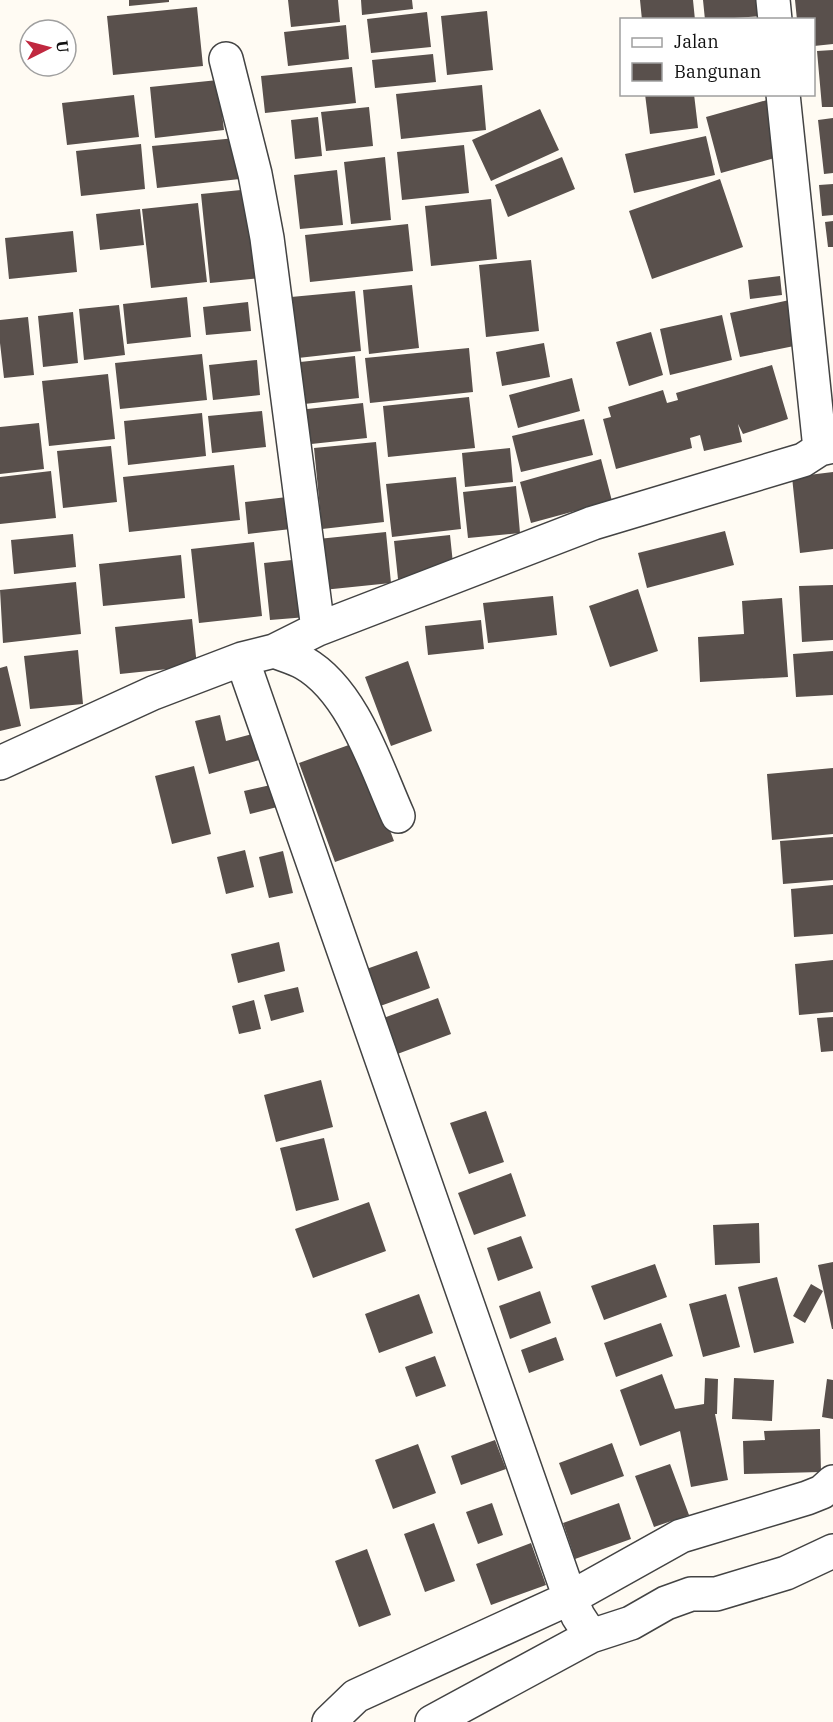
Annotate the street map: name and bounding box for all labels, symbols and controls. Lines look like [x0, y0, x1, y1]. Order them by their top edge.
north arrow [18, 18, 78, 78]
legend [620, 18, 815, 96]
text: Jalan [674, 30, 719, 53]
text: U [52, 39, 74, 54]
text: Bangunan [674, 60, 761, 83]

